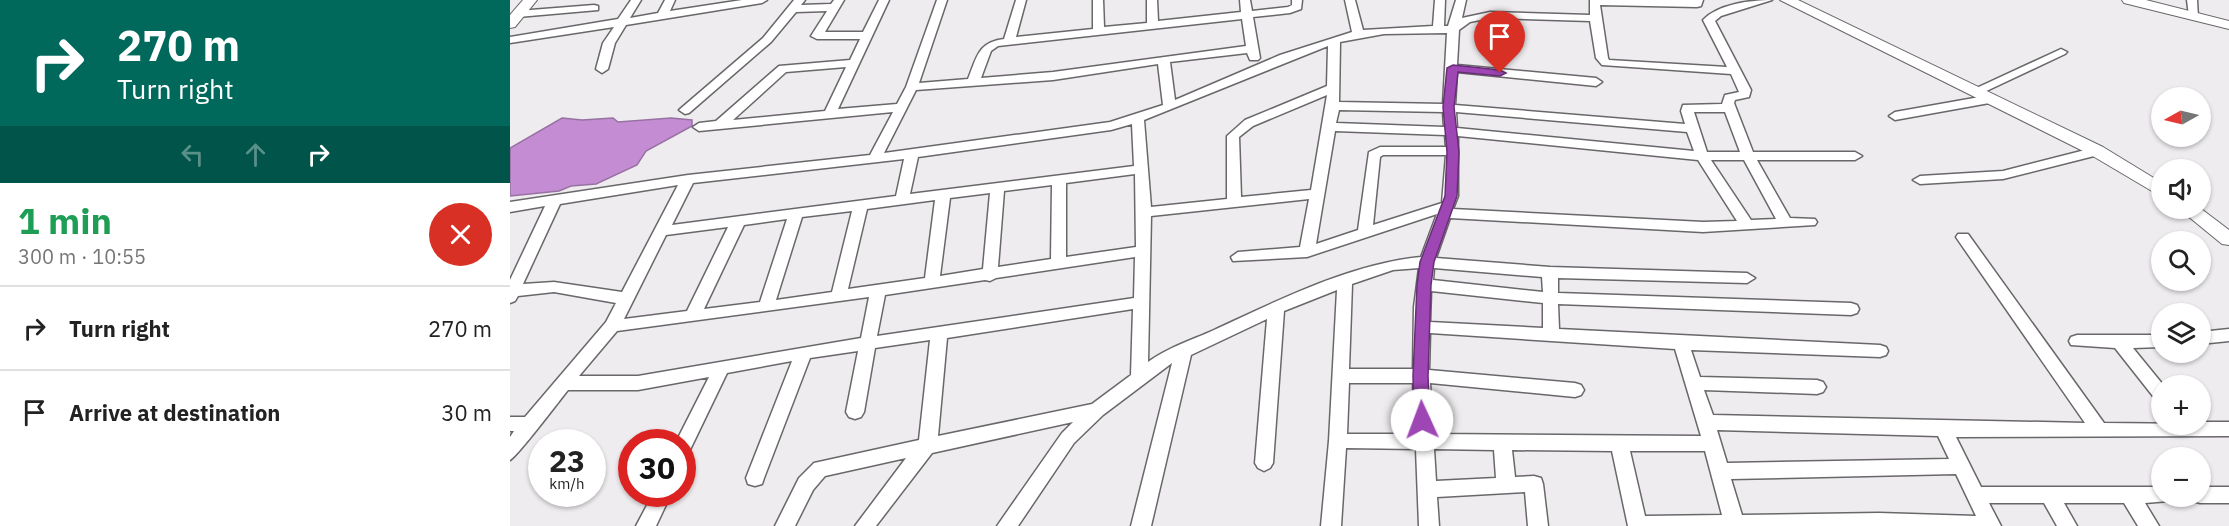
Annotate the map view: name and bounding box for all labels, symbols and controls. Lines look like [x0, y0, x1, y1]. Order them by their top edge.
pin [1474, 11, 1525, 73]
text: 270 m [117, 18, 240, 73]
icon: arrive [1483, 20, 1516, 53]
icon: right [18, 24, 96, 102]
text: Turn right [117, 71, 234, 106]
north arrow [2151, 87, 2211, 147]
map controls [2151, 87, 2211, 507]
icon: left [176, 138, 209, 171]
icon: ahead [239, 138, 272, 171]
icon: right [302, 138, 335, 171]
button: sound [2151, 159, 2211, 219]
text: 1 min [18, 197, 112, 244]
button: close [429, 203, 492, 266]
button: search [2151, 231, 2211, 291]
text: 300 m · 10:55 [18, 243, 146, 270]
button: layers [2151, 303, 2211, 363]
icon: right [18, 312, 51, 345]
text: Turn right [69, 314, 170, 343]
text: 270 m [428, 314, 492, 343]
button: + [2151, 375, 2211, 435]
position arrow [1390, 388, 1454, 452]
icon: arrive [18, 396, 51, 429]
text: Arrive at destination [69, 398, 280, 427]
text: 30 m [441, 398, 492, 427]
speed limit sign: 30 [618, 429, 696, 507]
text: 23 [549, 441, 585, 480]
button: − [2151, 447, 2211, 507]
text: km/h [549, 474, 585, 493]

